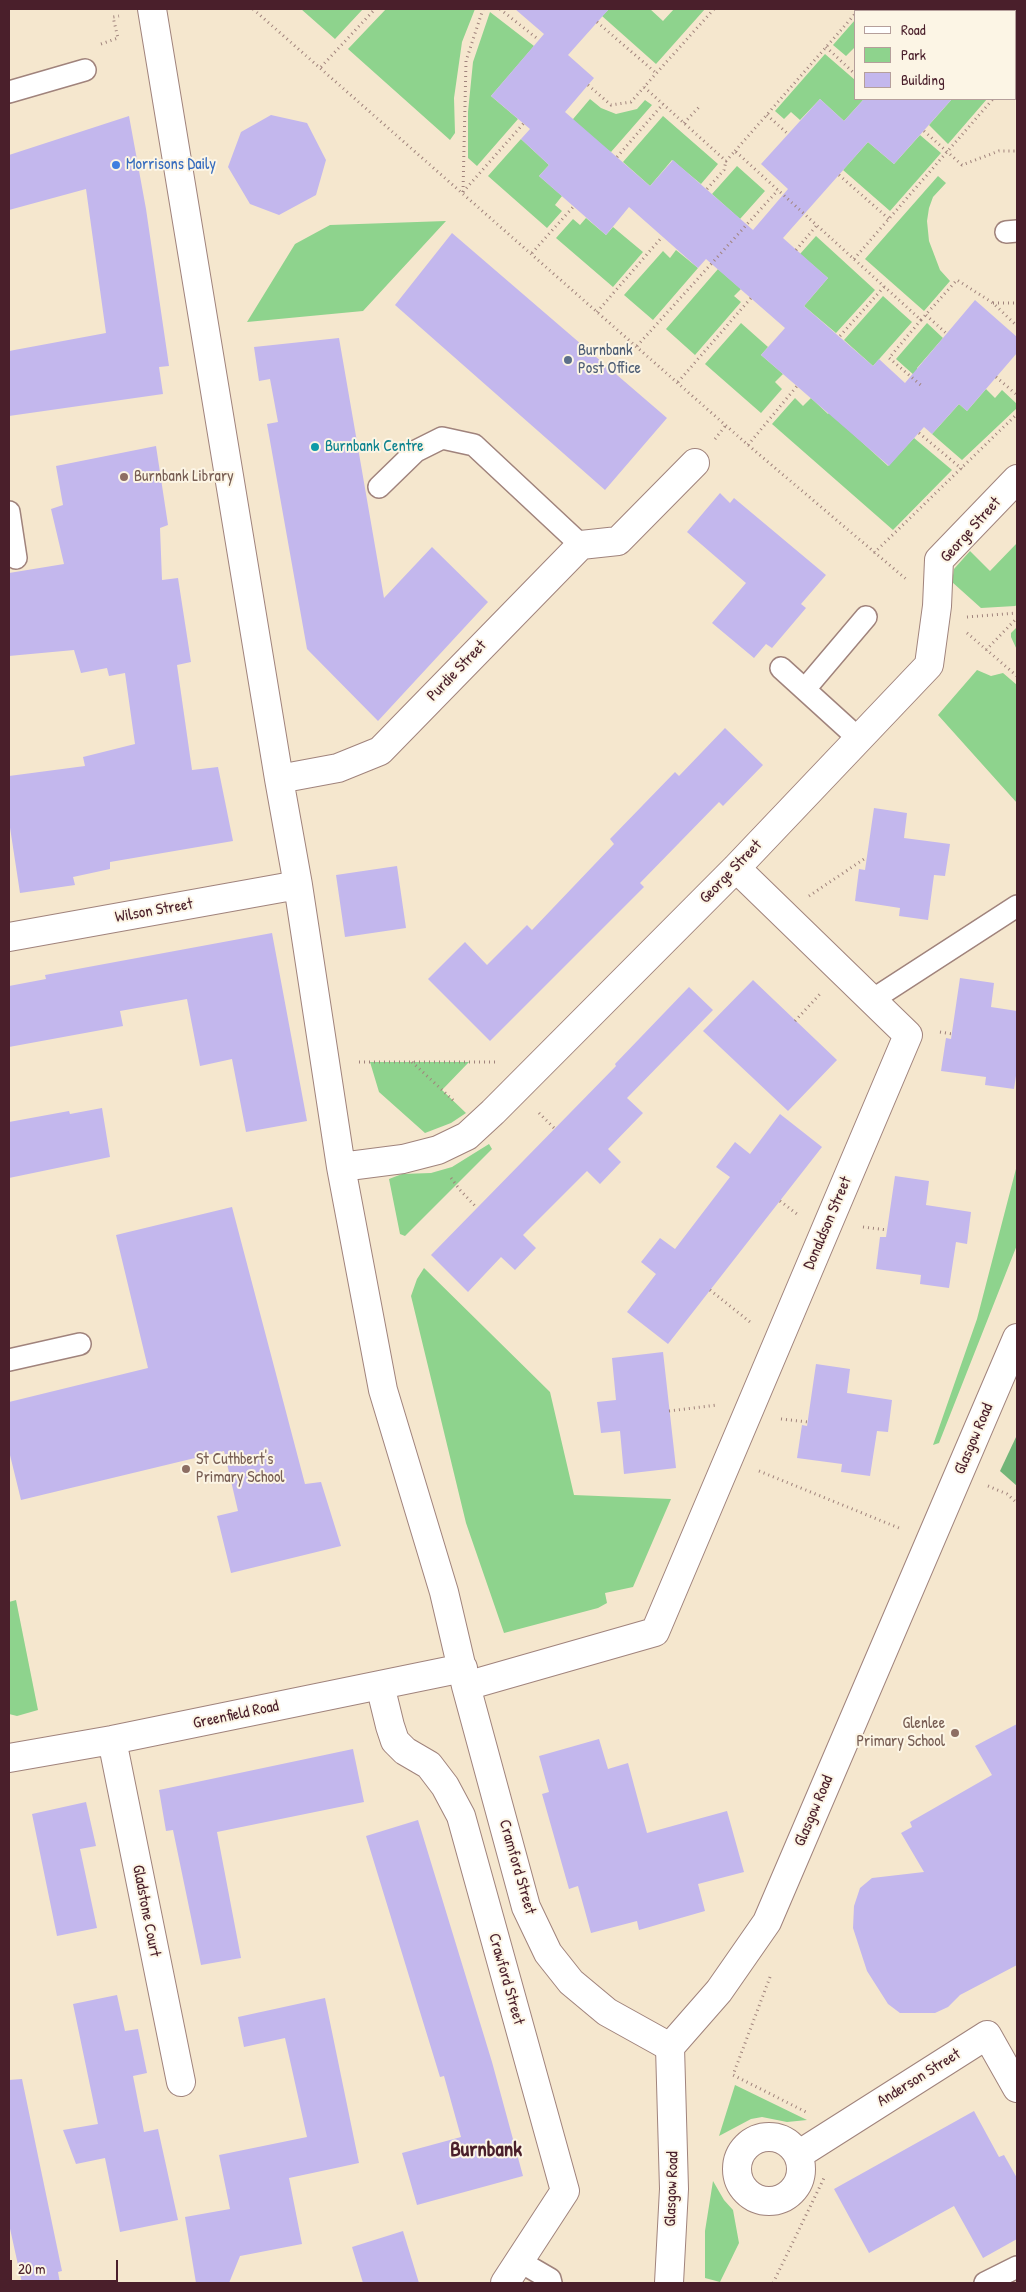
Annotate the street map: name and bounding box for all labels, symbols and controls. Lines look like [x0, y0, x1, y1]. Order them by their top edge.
legend [854, 10, 1016, 100]
text: Road [901, 19, 926, 40]
text: Park [901, 44, 926, 65]
text: Building [901, 69, 945, 90]
place label: Morrisons Daily [126, 155, 216, 175]
marker: Morrisons Daily [110, 159, 122, 171]
place label: Burnbank Post Office [578, 341, 641, 379]
marker: Burnbank Post Office [562, 354, 574, 366]
place label: Burnbank Centre [325, 437, 424, 457]
marker: Burnbank Centre [309, 441, 321, 453]
place label: Burnbank Library [134, 467, 234, 487]
marker: Burnbank Library [118, 471, 130, 483]
street label: George Street [937, 493, 1005, 567]
street label: Purdie Street [423, 637, 491, 705]
street label: George Street [696, 836, 766, 908]
street label: Wilson Street [114, 895, 194, 927]
street label: Donaldson Street [800, 1174, 856, 1272]
street label: Glasgow Road [950, 1401, 998, 1477]
place label: St Cuthbert's Primary School [196, 1450, 285, 1488]
marker: St Cuthbert's Primary School [180, 1463, 192, 1475]
street label: Greenfield Road [191, 1697, 281, 1733]
place label: Glenlee Primary School [856, 1714, 945, 1752]
marker: Glenlee Primary School [949, 1727, 961, 1739]
street label: Glasgow Road [790, 1773, 838, 1849]
street label: Cramford Street [494, 1817, 540, 1917]
street label: Gladstone Court [128, 1863, 164, 1959]
street label: Crawford Street [484, 1931, 528, 2027]
street label: Anderson Street [874, 2045, 964, 2111]
district label: Burnbank [450, 2137, 522, 2163]
street label: Glasgow Road [661, 2151, 683, 2227]
scale bar [12, 2250, 120, 2282]
text: 20 m [18, 2258, 45, 2279]

